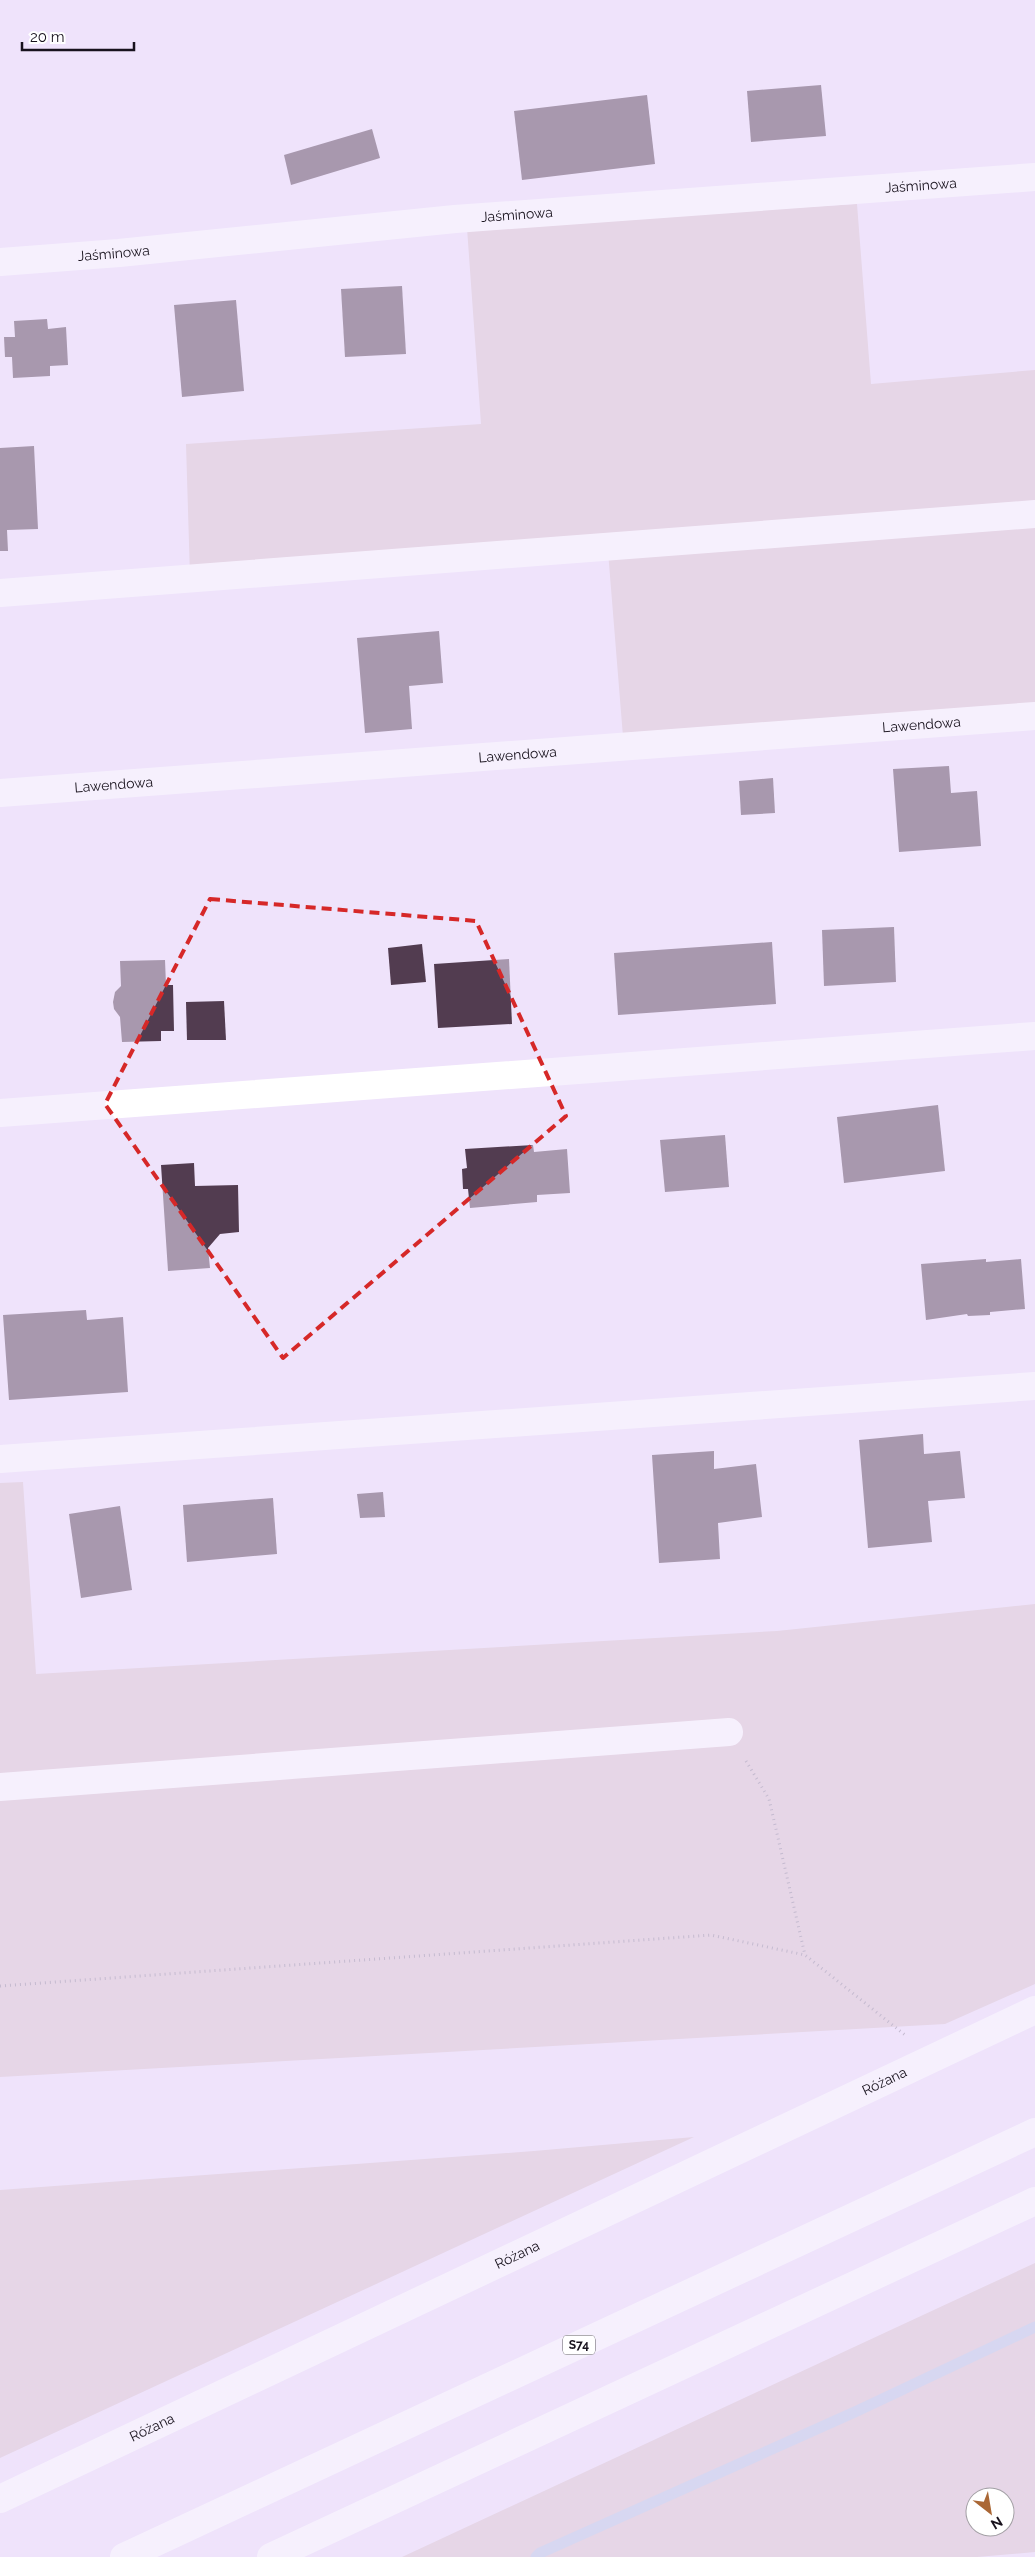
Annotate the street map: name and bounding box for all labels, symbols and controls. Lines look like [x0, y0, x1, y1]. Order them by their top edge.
scale bar [22, 20, 135, 52]
text: 20 m [30, 28, 65, 46]
street label: Jaśminowa [884, 175, 957, 196]
street label: Jaśminowa [480, 204, 553, 225]
street label: Jaśminowa [77, 242, 150, 264]
street label: Lawendowa [882, 714, 961, 735]
street label: Lawendowa [478, 744, 557, 765]
street label: Lawendowa [74, 774, 154, 795]
street label: Różana [859, 2064, 909, 2099]
street label: Różana [492, 2237, 542, 2272]
road number: S74 [563, 2336, 595, 2354]
street label: Różana [127, 2410, 177, 2445]
north arrow [965, 2487, 1015, 2537]
text: N [988, 2514, 1005, 2533]

